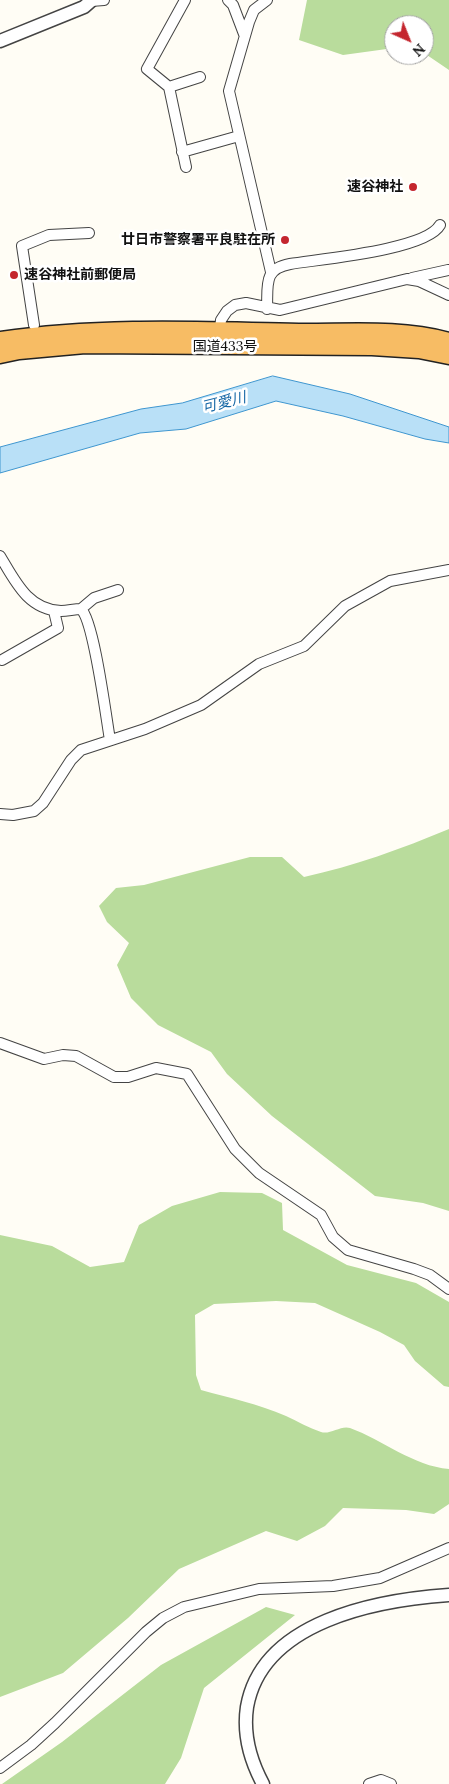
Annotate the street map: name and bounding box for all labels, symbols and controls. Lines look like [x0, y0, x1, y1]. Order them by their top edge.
north arrow [384, 15, 434, 65]
text: N [409, 40, 429, 60]
place label: 速谷神社 [347, 179, 403, 195]
marker: 速谷神社 [407, 181, 419, 193]
place label: 廿日市警察署平良駐在所 [121, 232, 275, 248]
marker: 廿日市警察署平良駐在所 [279, 234, 291, 246]
place label: 速谷神社前郵便局 [24, 267, 136, 283]
marker: 速谷神社前郵便局 [8, 269, 20, 281]
street label: 国道433号 [192, 339, 258, 355]
water label: 可愛川 [200, 389, 248, 417]

